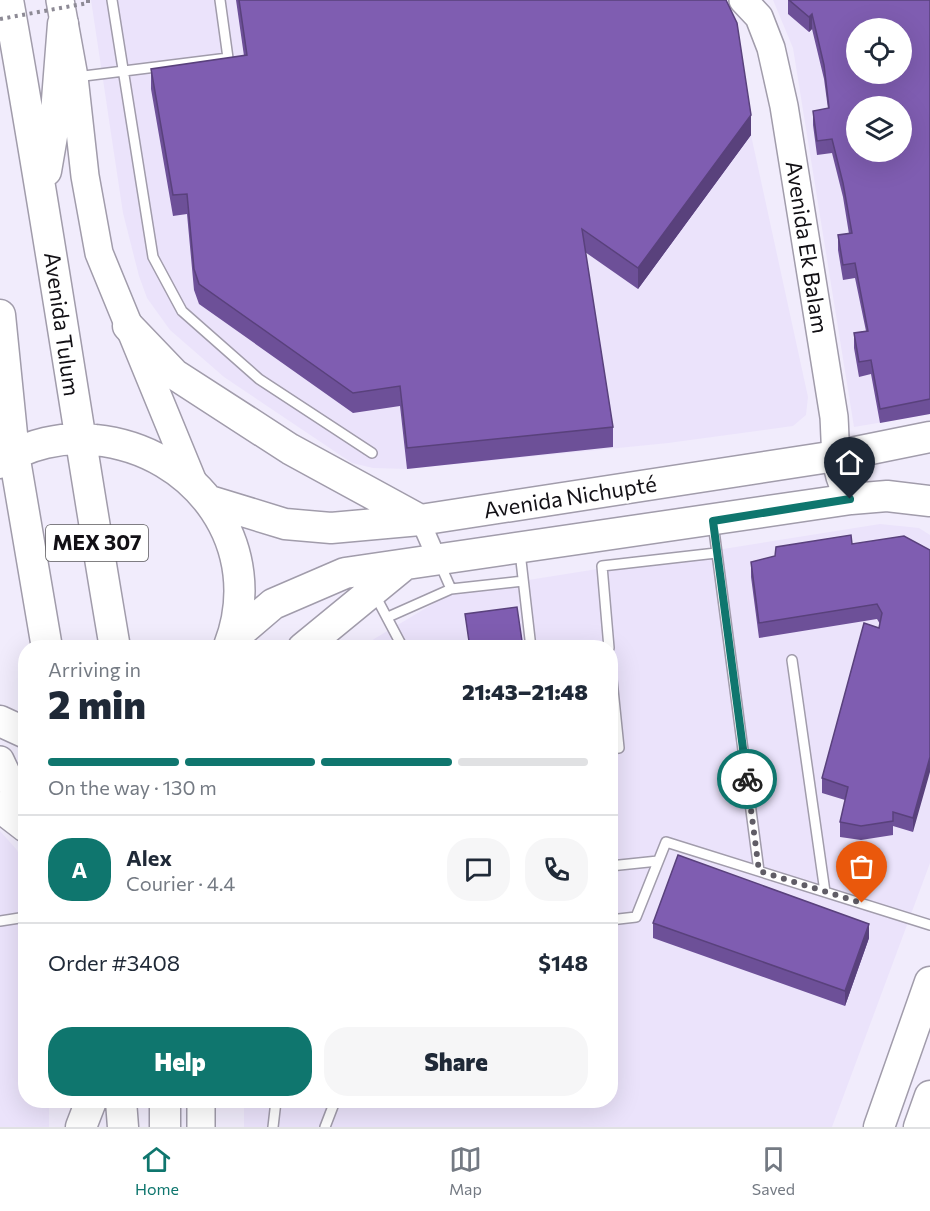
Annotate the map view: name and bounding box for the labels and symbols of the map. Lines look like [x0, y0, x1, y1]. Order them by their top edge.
street label: Avenida Ek Balam [780, 159, 834, 335]
street label: Avenida Tulum [39, 250, 86, 398]
pin [824, 437, 875, 499]
street label: Avenida Nichupté [481, 469, 658, 524]
road number: MEX 307 [46, 525, 148, 561]
courier [717, 749, 777, 809]
pin [836, 841, 887, 903]

